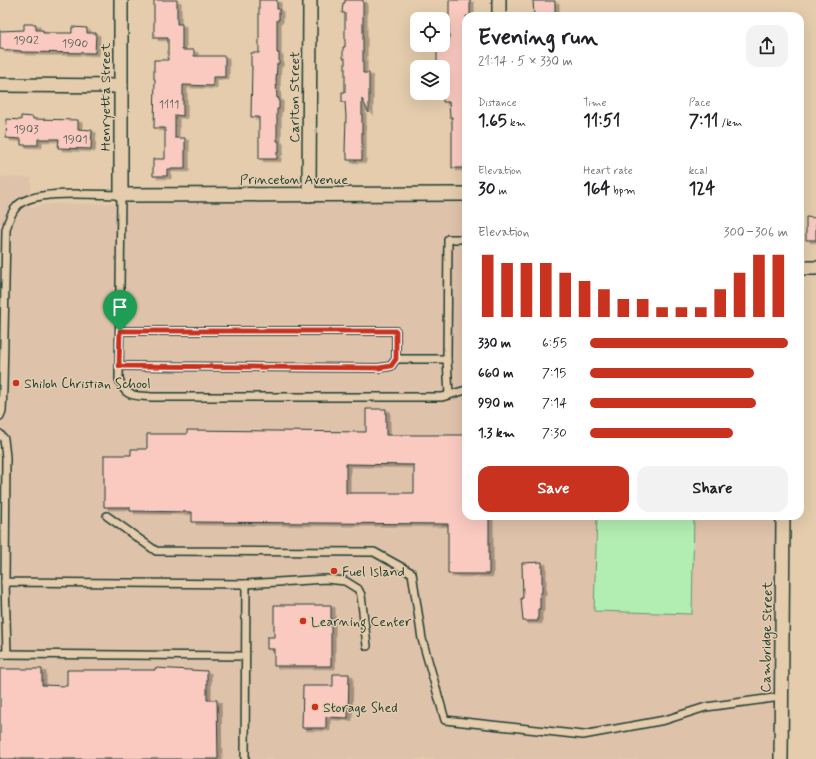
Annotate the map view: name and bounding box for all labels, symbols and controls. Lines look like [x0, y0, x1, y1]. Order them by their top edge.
map controls [410, 12, 450, 100]
button: locate [410, 12, 450, 52]
text: Evening run [478, 24, 598, 52]
button: share [746, 25, 788, 67]
house number: 1902 [13, 33, 39, 49]
house number: 1900 [62, 36, 89, 52]
street label: Henryetta Street [97, 42, 115, 151]
street label: Carlton Street [286, 51, 304, 143]
text: 21:14 · 5 × 330 m [478, 53, 573, 70]
button: layers [410, 60, 450, 100]
text: Distance [478, 96, 517, 110]
text: Time [583, 96, 606, 110]
text: Pace [689, 96, 711, 110]
house number: 1111 [159, 97, 179, 113]
text: 1.65 [478, 110, 507, 132]
text: 11:51 [583, 110, 620, 132]
text: 7:11 [689, 110, 718, 132]
text: km [507, 116, 526, 130]
text: /km [718, 116, 742, 130]
house number: 1903 [13, 122, 39, 138]
house number: 1901 [62, 132, 88, 148]
text: Elevation [478, 164, 521, 178]
text: Heart rate [583, 164, 633, 178]
text: kcal [689, 164, 707, 178]
street label: Princeton Avenue [240, 171, 348, 189]
text: 30 [478, 178, 495, 200]
text: 164 [583, 178, 610, 200]
text: 124 [689, 178, 715, 200]
text: m [495, 184, 507, 198]
text: bpm [610, 184, 635, 198]
text: Elevation [478, 224, 529, 241]
text: 300–306 m [724, 224, 788, 241]
pin [103, 290, 137, 331]
icon: arrive [109, 296, 131, 318]
text: 330 m [478, 335, 511, 352]
text: 6:55 [542, 335, 567, 352]
text: 660 m [478, 365, 514, 382]
text: 7:15 [542, 365, 566, 382]
place label: Shiloh Christian School [24, 375, 151, 393]
marker: Shiloh Christian School [11, 378, 21, 388]
text: 990 m [478, 395, 514, 412]
text: 7:14 [542, 395, 567, 412]
text: 1.3 km [478, 425, 515, 442]
text: 7:30 [542, 425, 567, 442]
button: Save [478, 466, 629, 512]
button: Share [637, 466, 788, 512]
place label: Fuel Island [342, 563, 405, 581]
marker: Fuel Island [329, 566, 339, 576]
street label: Cambridge Street [757, 580, 778, 693]
place label: Learning Center [311, 613, 412, 633]
marker: Learning Center [298, 616, 308, 626]
place label: Storage Shed [323, 699, 398, 717]
marker: Storage Shed [310, 702, 320, 712]

